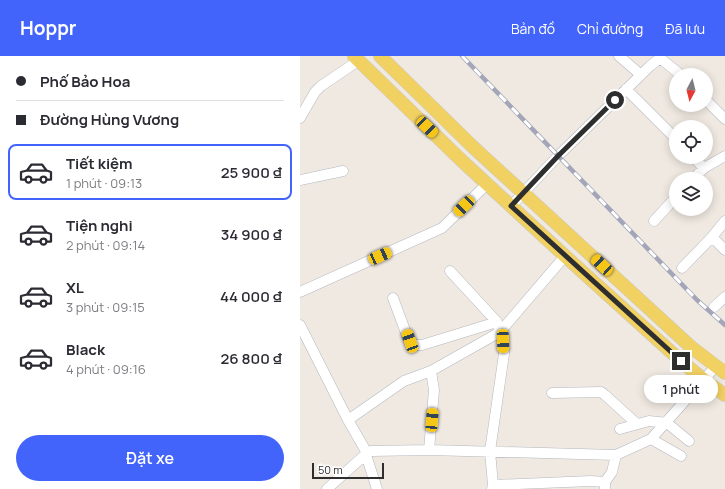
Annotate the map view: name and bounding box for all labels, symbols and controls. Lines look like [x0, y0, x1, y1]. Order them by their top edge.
text: Hoppr [20, 15, 76, 41]
text: Bản đồ [511, 19, 555, 38]
text: Chỉ đường [577, 19, 643, 38]
text: Đã lưu [665, 19, 705, 38]
north arrow [669, 68, 713, 112]
map controls [669, 68, 713, 216]
text: Phố Bảo Hoa [40, 71, 130, 92]
route start [606, 91, 624, 109]
text: Đường Hùng Vương [40, 109, 179, 130]
car [414, 114, 440, 140]
button: locate [669, 120, 713, 164]
text: Tiết kiệm [66, 153, 132, 174]
icon: car [18, 154, 54, 190]
text: 25 900 ₫ [221, 162, 282, 183]
button: layers [669, 172, 713, 216]
text: 1 phút · 09:13 [66, 174, 142, 192]
car [451, 193, 477, 219]
text: Tiện nghi [66, 215, 133, 236]
icon: car [18, 216, 54, 252]
text: 34 900 ₫ [221, 224, 282, 245]
text: 2 phút · 09:14 [66, 236, 145, 254]
car [367, 246, 393, 266]
car [589, 252, 615, 278]
text: XL [66, 277, 84, 298]
icon: car [18, 278, 54, 314]
text: 44 000 ₫ [220, 286, 282, 307]
text: 3 phút · 09:15 [66, 298, 145, 316]
car [400, 328, 420, 354]
car [497, 329, 509, 353]
text: Black [66, 339, 105, 360]
icon: car [18, 340, 54, 376]
text: 26 800 ₫ [220, 348, 282, 369]
route end [672, 352, 690, 370]
text: 4 phút · 09:16 [66, 360, 146, 378]
callout: 1 phút [644, 375, 718, 403]
text: 1 phút [662, 380, 700, 398]
car [425, 408, 439, 432]
button: Đặt xe [16, 435, 284, 481]
scale bar [312, 461, 384, 480]
text: 50 m [318, 462, 343, 477]

